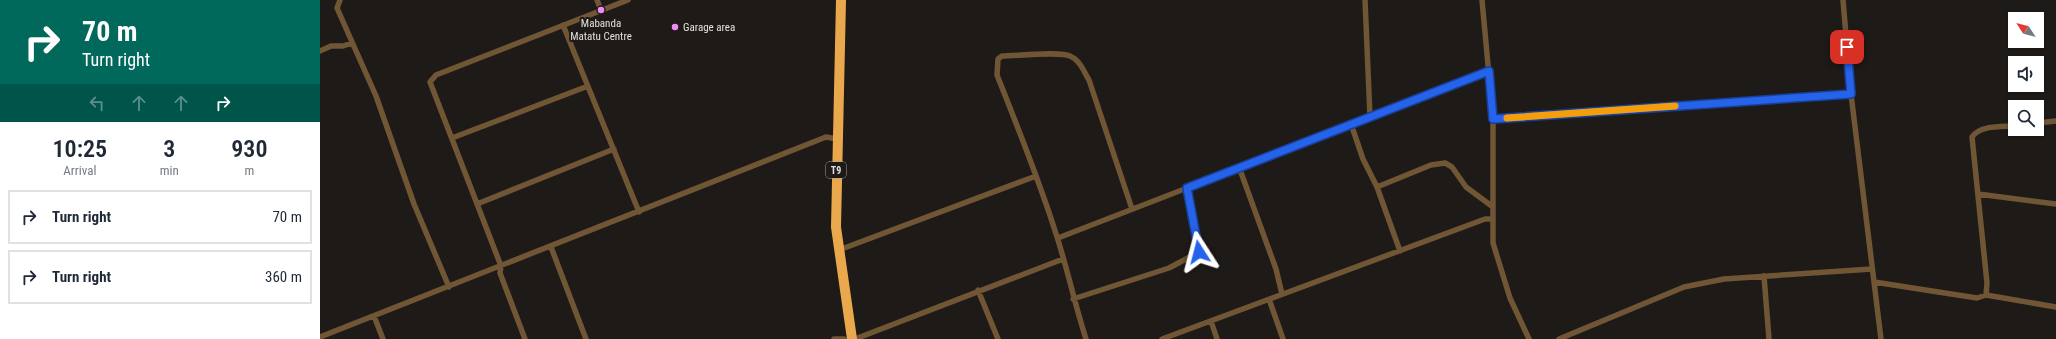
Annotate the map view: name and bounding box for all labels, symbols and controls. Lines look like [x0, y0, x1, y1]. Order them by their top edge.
marker: Mabanda Matatu Centre [596, 5, 606, 15]
north arrow [2008, 12, 2044, 48]
map controls [2008, 12, 2044, 136]
text: 70 m [82, 15, 138, 48]
icon: right [16, 16, 68, 68]
place label: Mabanda Matatu Centre [570, 17, 632, 43]
place label: Garage area [683, 21, 735, 34]
marker: Garage area [670, 22, 680, 32]
pin [1830, 30, 1864, 64]
icon: arrive [1836, 36, 1858, 58]
text: Turn right [82, 49, 150, 70]
button: sound [2008, 56, 2044, 92]
icon: left [86, 92, 108, 114]
icon: ahead [128, 92, 150, 114]
icon: ahead [170, 92, 192, 114]
icon: right [212, 92, 234, 114]
button: search [2008, 100, 2044, 136]
text: 10:25 [53, 135, 107, 163]
text: 3 [163, 135, 175, 163]
text: 930 [231, 135, 267, 163]
road number: T9 [826, 162, 846, 178]
text: Arrival [63, 163, 96, 178]
text: min [160, 163, 179, 178]
text: m [244, 163, 254, 178]
icon: right [18, 206, 40, 228]
text: Turn right [52, 208, 111, 226]
text: 70 m [272, 208, 302, 226]
position arrow [1178, 231, 1220, 273]
icon: right [18, 266, 40, 288]
text: Turn right [52, 268, 111, 286]
text: 360 m [265, 268, 302, 286]

